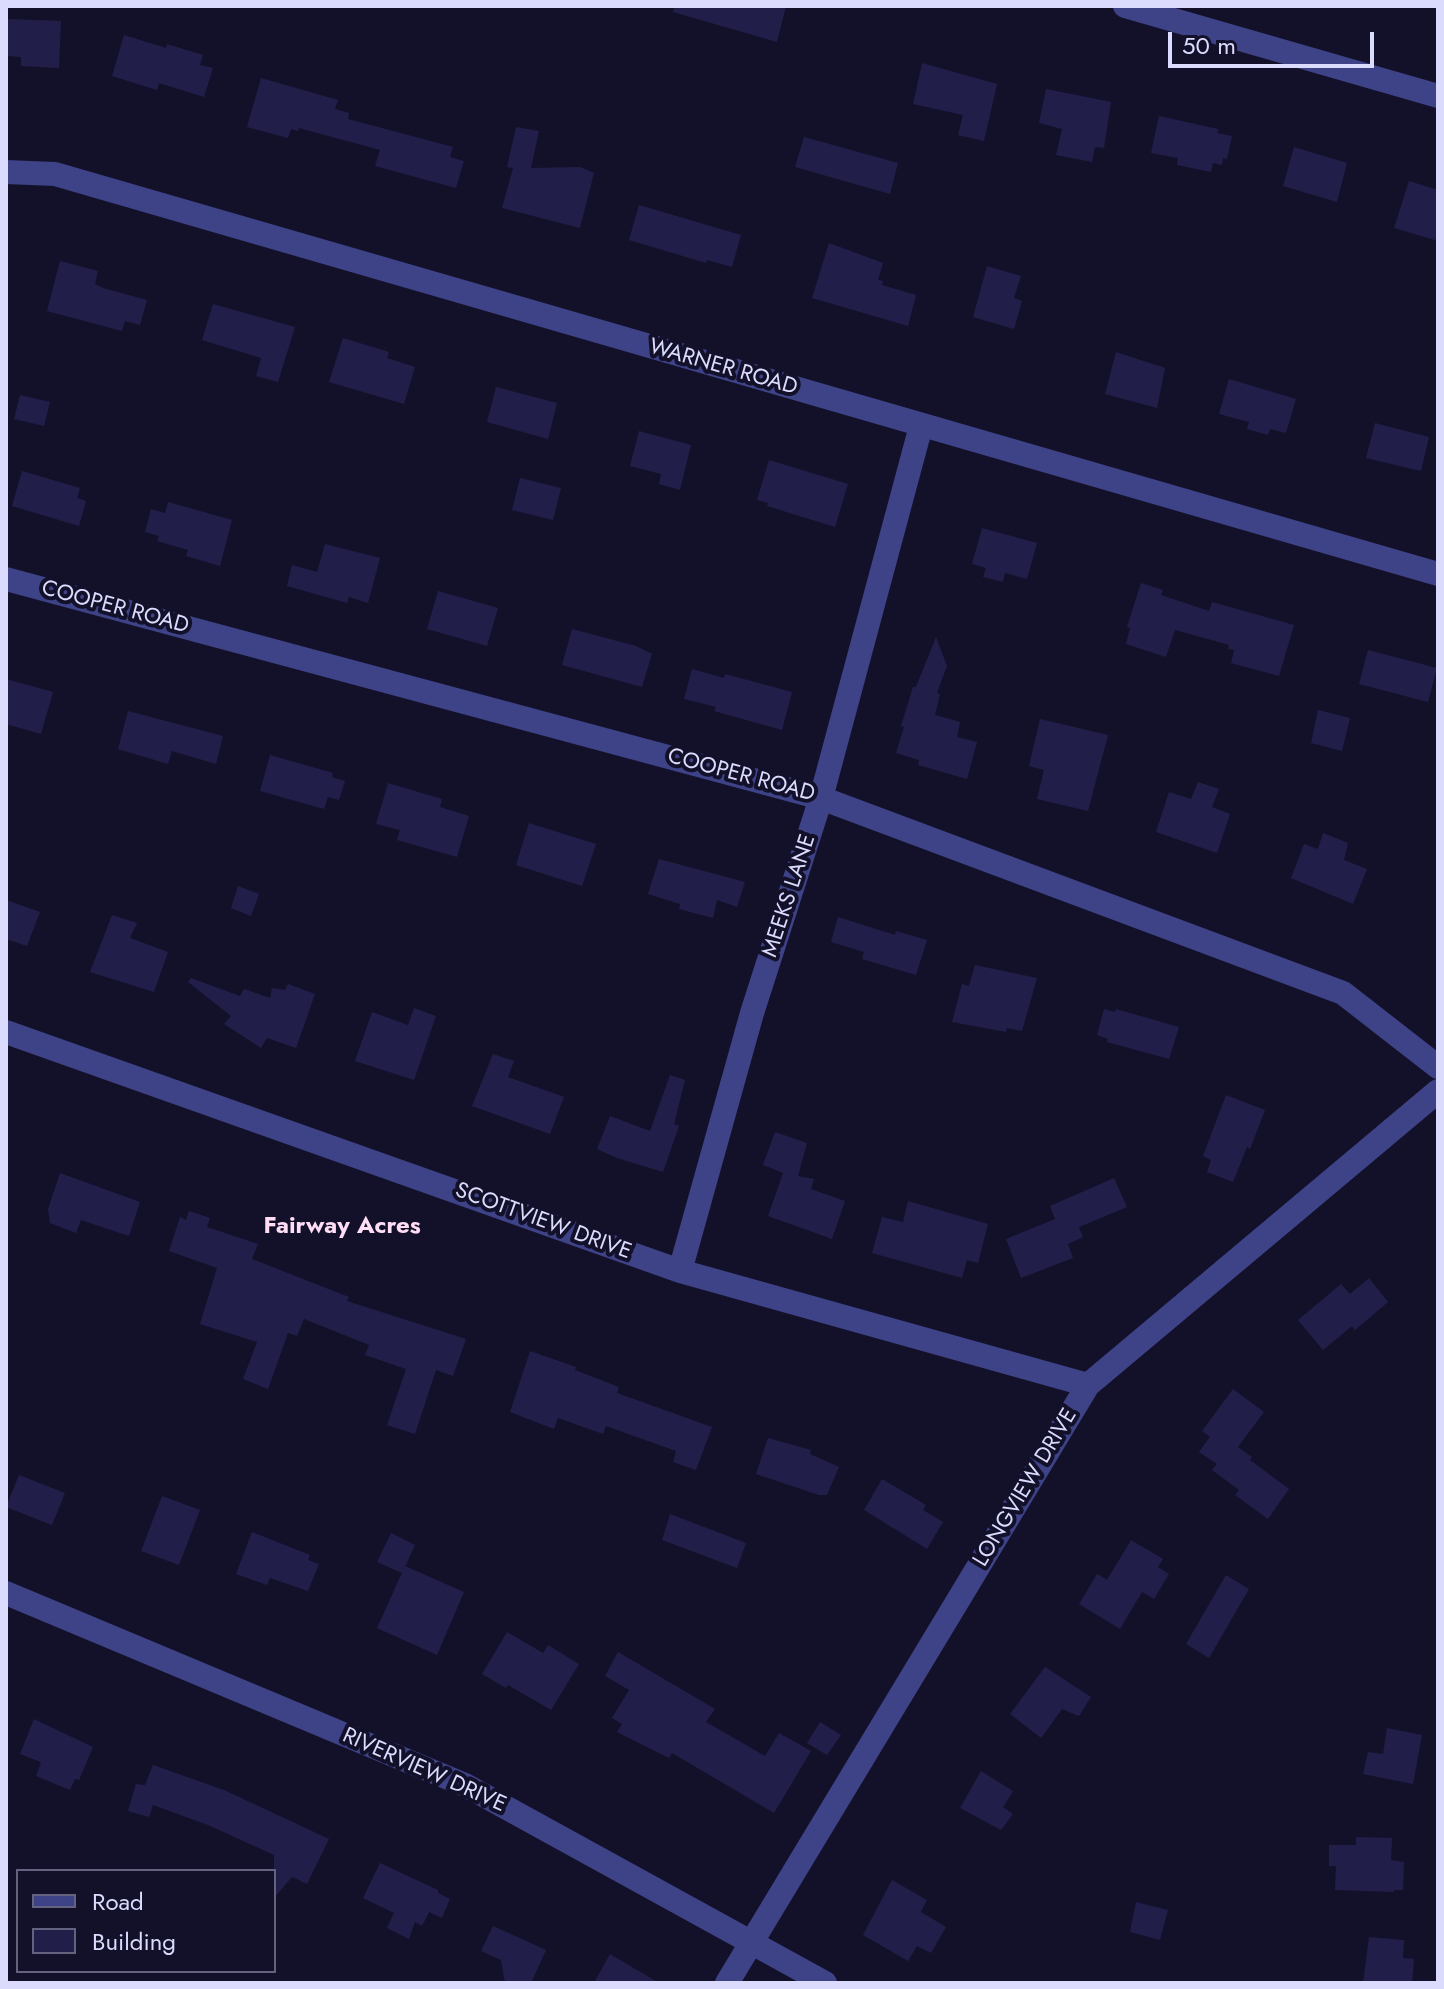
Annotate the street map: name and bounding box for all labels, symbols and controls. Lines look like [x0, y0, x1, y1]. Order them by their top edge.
scale bar [1172, 16, 1378, 66]
text: 50 m [1182, 28, 1236, 63]
street label: WARNER ROAD [646, 334, 800, 402]
street label: COOPER ROAD [38, 576, 192, 640]
street label: COOPER ROAD [664, 744, 818, 808]
street label: MEEKS LANE [758, 831, 822, 961]
street label: SCOTTVIEW DRIVE [451, 1178, 635, 1266]
district label: Fairway Acres [263, 1213, 421, 1241]
street label: LONGVIEW DRIVE [968, 1404, 1084, 1572]
street label: RIVERVIEW DRIVE [338, 1723, 510, 1819]
legend [16, 1869, 276, 1973]
text: Road [92, 1884, 144, 1919]
text: Building [92, 1924, 176, 1959]

